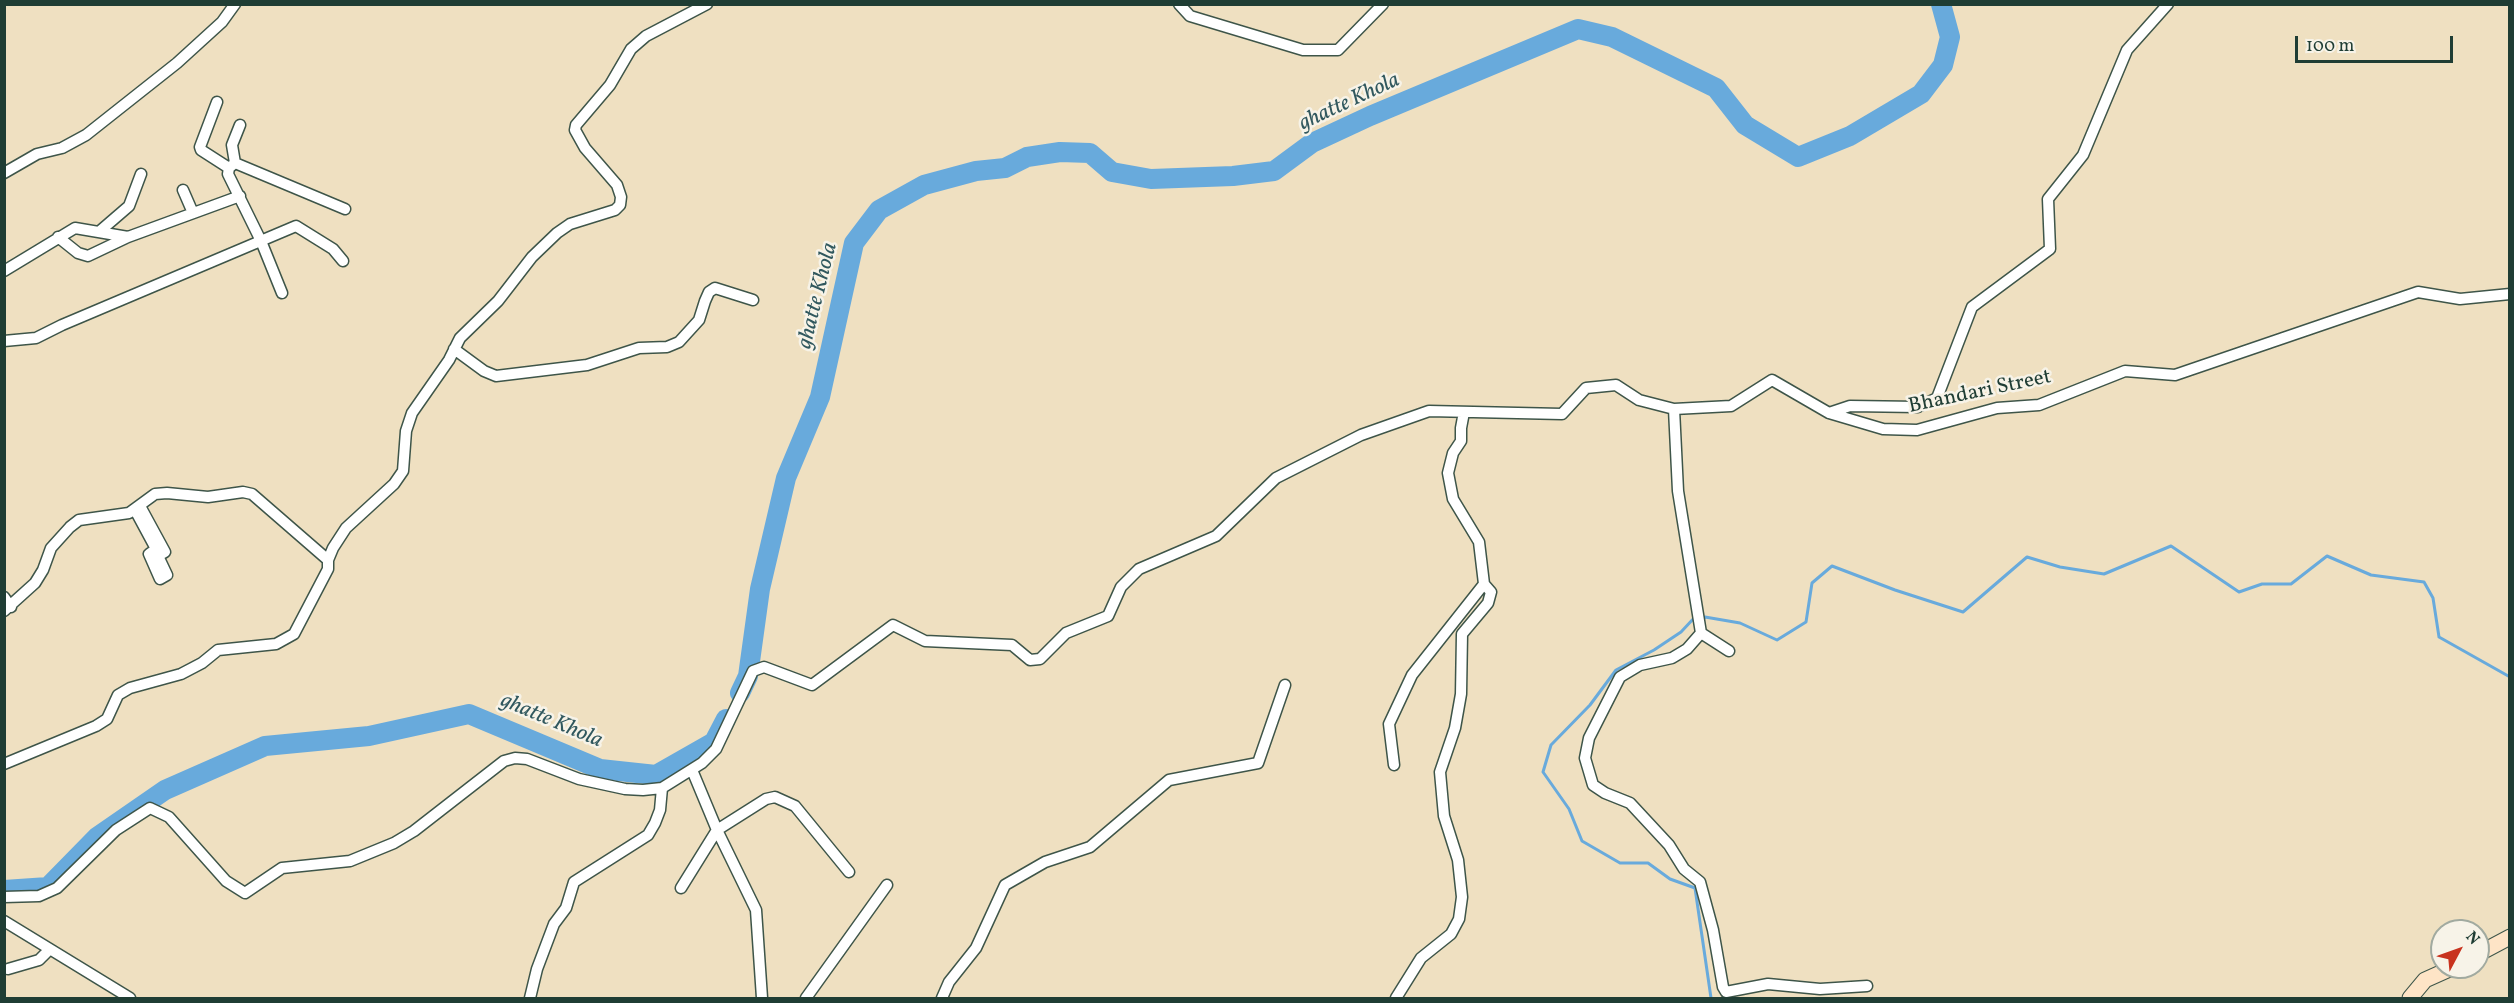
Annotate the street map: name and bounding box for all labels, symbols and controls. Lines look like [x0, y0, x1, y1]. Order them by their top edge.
scale bar [2298, 24, 2456, 62]
text: 100 m [2306, 34, 2355, 59]
water label: ghatte Khola [1295, 68, 1405, 138]
water label: ghatte Khola [793, 240, 845, 352]
street label: Bhandari Street [1906, 366, 2054, 420]
water label: ghatte Khola [496, 689, 606, 755]
north arrow [2430, 919, 2490, 979]
text: N [2460, 927, 2484, 950]

